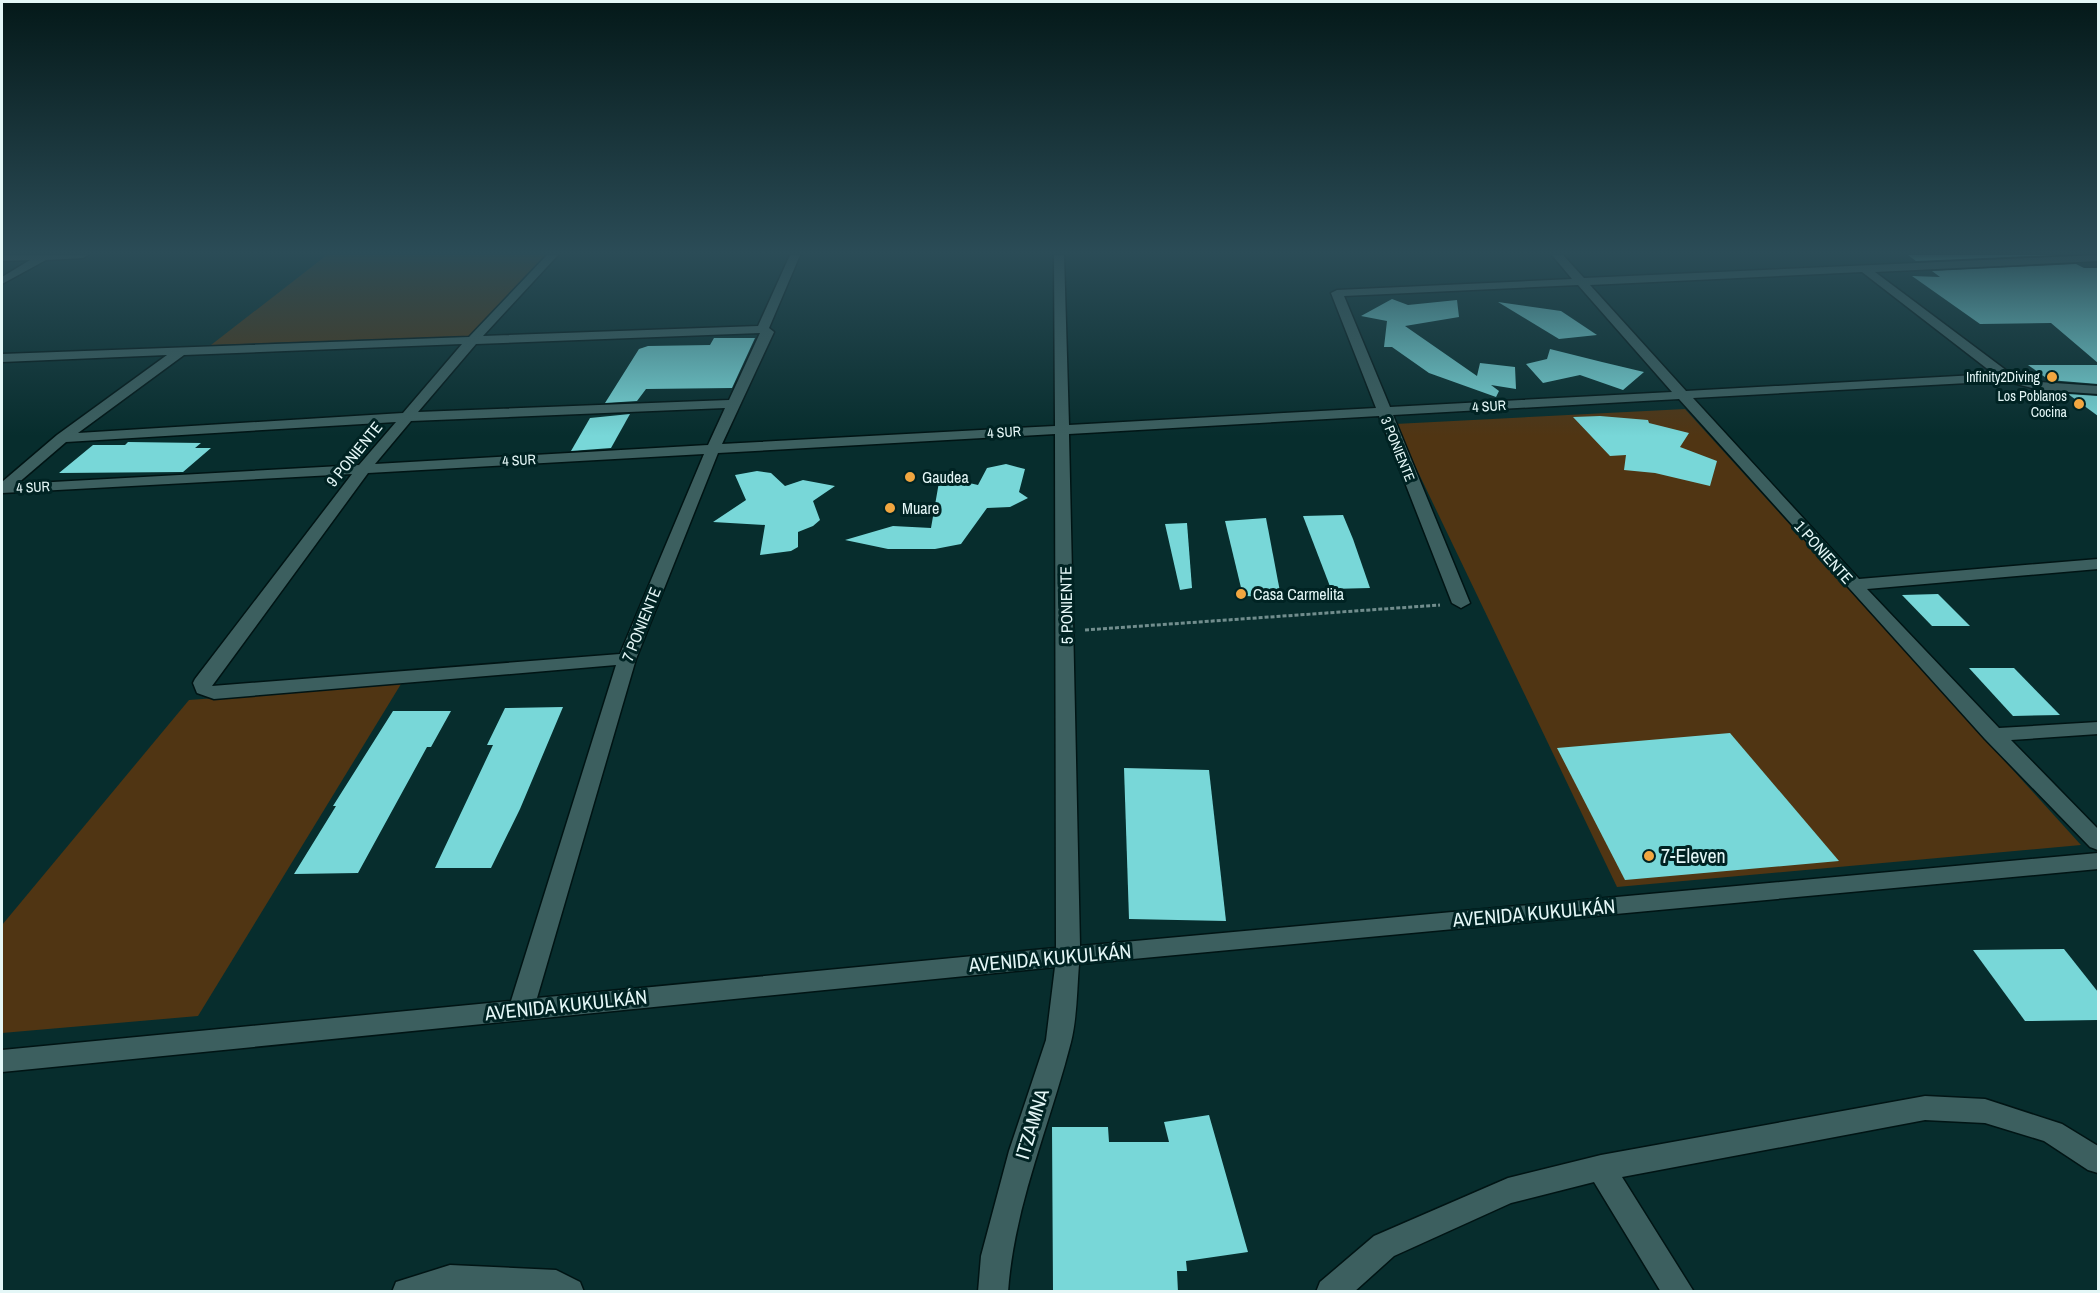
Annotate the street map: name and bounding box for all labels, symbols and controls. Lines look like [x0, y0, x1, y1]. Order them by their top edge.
place label: Infinity2Diving [1966, 368, 2041, 386]
marker: Infinity2Diving [2045, 370, 2059, 384]
place label: Los Poblanos Cocina [1997, 387, 2068, 421]
street label: 4 SUR [1472, 396, 1506, 416]
marker: Los Poblanos Cocina [2072, 397, 2086, 411]
street label: 3 PONIENTE [1377, 414, 1419, 484]
street label: 9 PONIENTE [321, 417, 387, 491]
street label: 4 SUR [987, 422, 1021, 442]
street label: 4 SUR [502, 450, 536, 470]
place label: Gaudea [922, 466, 969, 488]
marker: Gaudea [903, 470, 917, 484]
street label: 4 SUR [16, 477, 50, 497]
place label: Muare [902, 497, 939, 519]
marker: Muare [883, 501, 897, 515]
street label: 1 PONIENTE [1790, 516, 1858, 588]
street label: 5 PONIENTE [1054, 566, 1078, 644]
place label: Casa Carmelita [1253, 583, 1345, 605]
street label: 7 PONIENTE [616, 584, 666, 664]
marker: Casa Carmelita [1234, 587, 1248, 601]
place label: 7-Eleven [1661, 842, 1726, 869]
marker: 7-Eleven [1642, 849, 1656, 863]
street label: AVENIDA KUKULKÁN [1451, 892, 1616, 933]
street label: AVENIDA KUKULKÁN [967, 937, 1132, 978]
street label: AVENIDA KUKULKÁN [483, 983, 648, 1027]
street label: ITZAMNA [1008, 1085, 1055, 1162]

